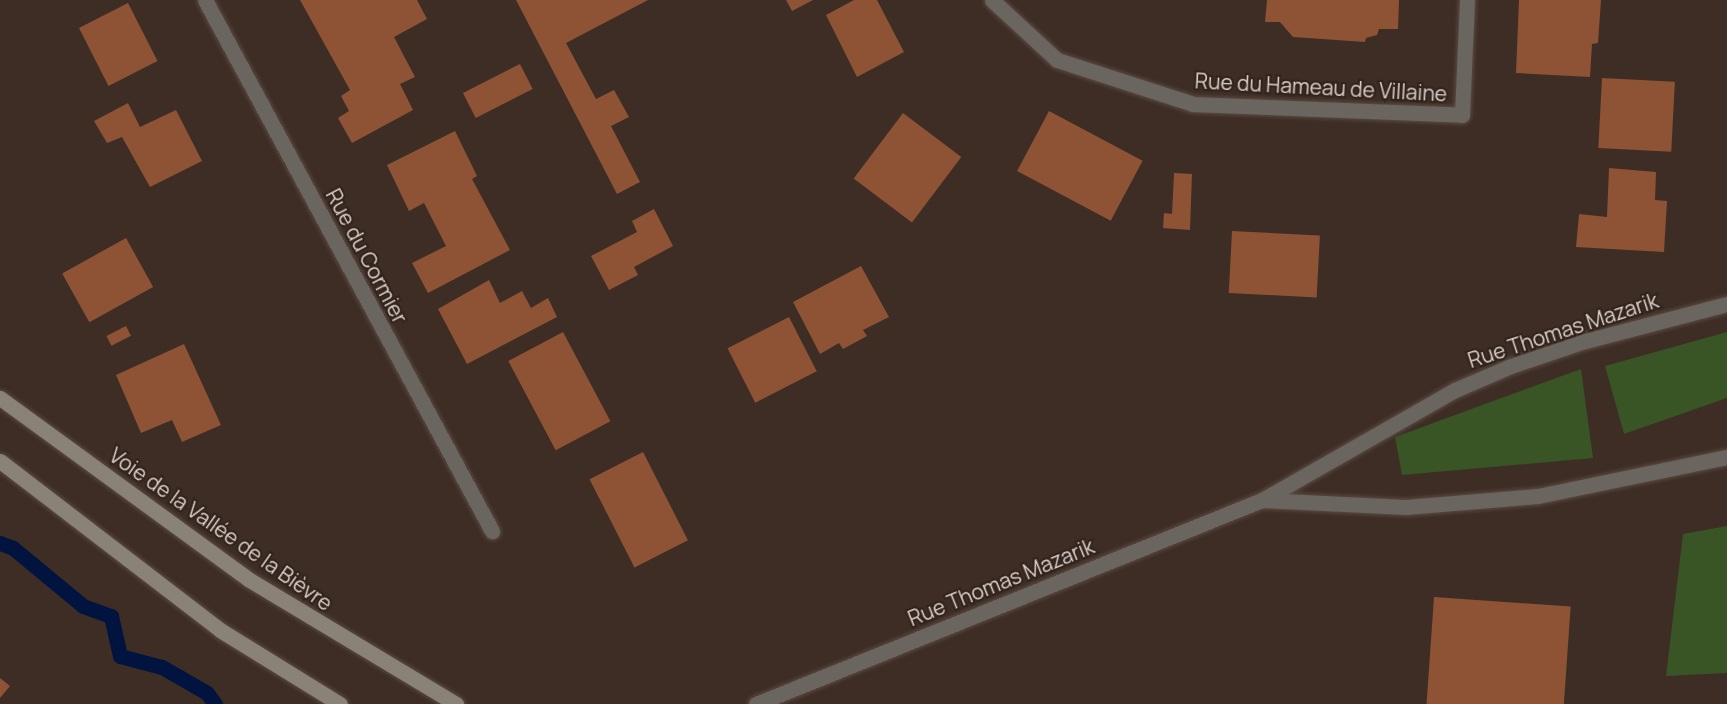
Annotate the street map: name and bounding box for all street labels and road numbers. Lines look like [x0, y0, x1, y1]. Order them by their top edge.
street label: Rue du Hameau de Villaine [1194, 68, 1448, 106]
street label: Rue du Cormier [321, 184, 413, 328]
street label: Rue Thomas Mazarik [1465, 287, 1661, 373]
street label: Voie de la Vallée de la Bièvre [105, 442, 337, 616]
street label: Rue Thomas Mazarik [904, 533, 1098, 631]

